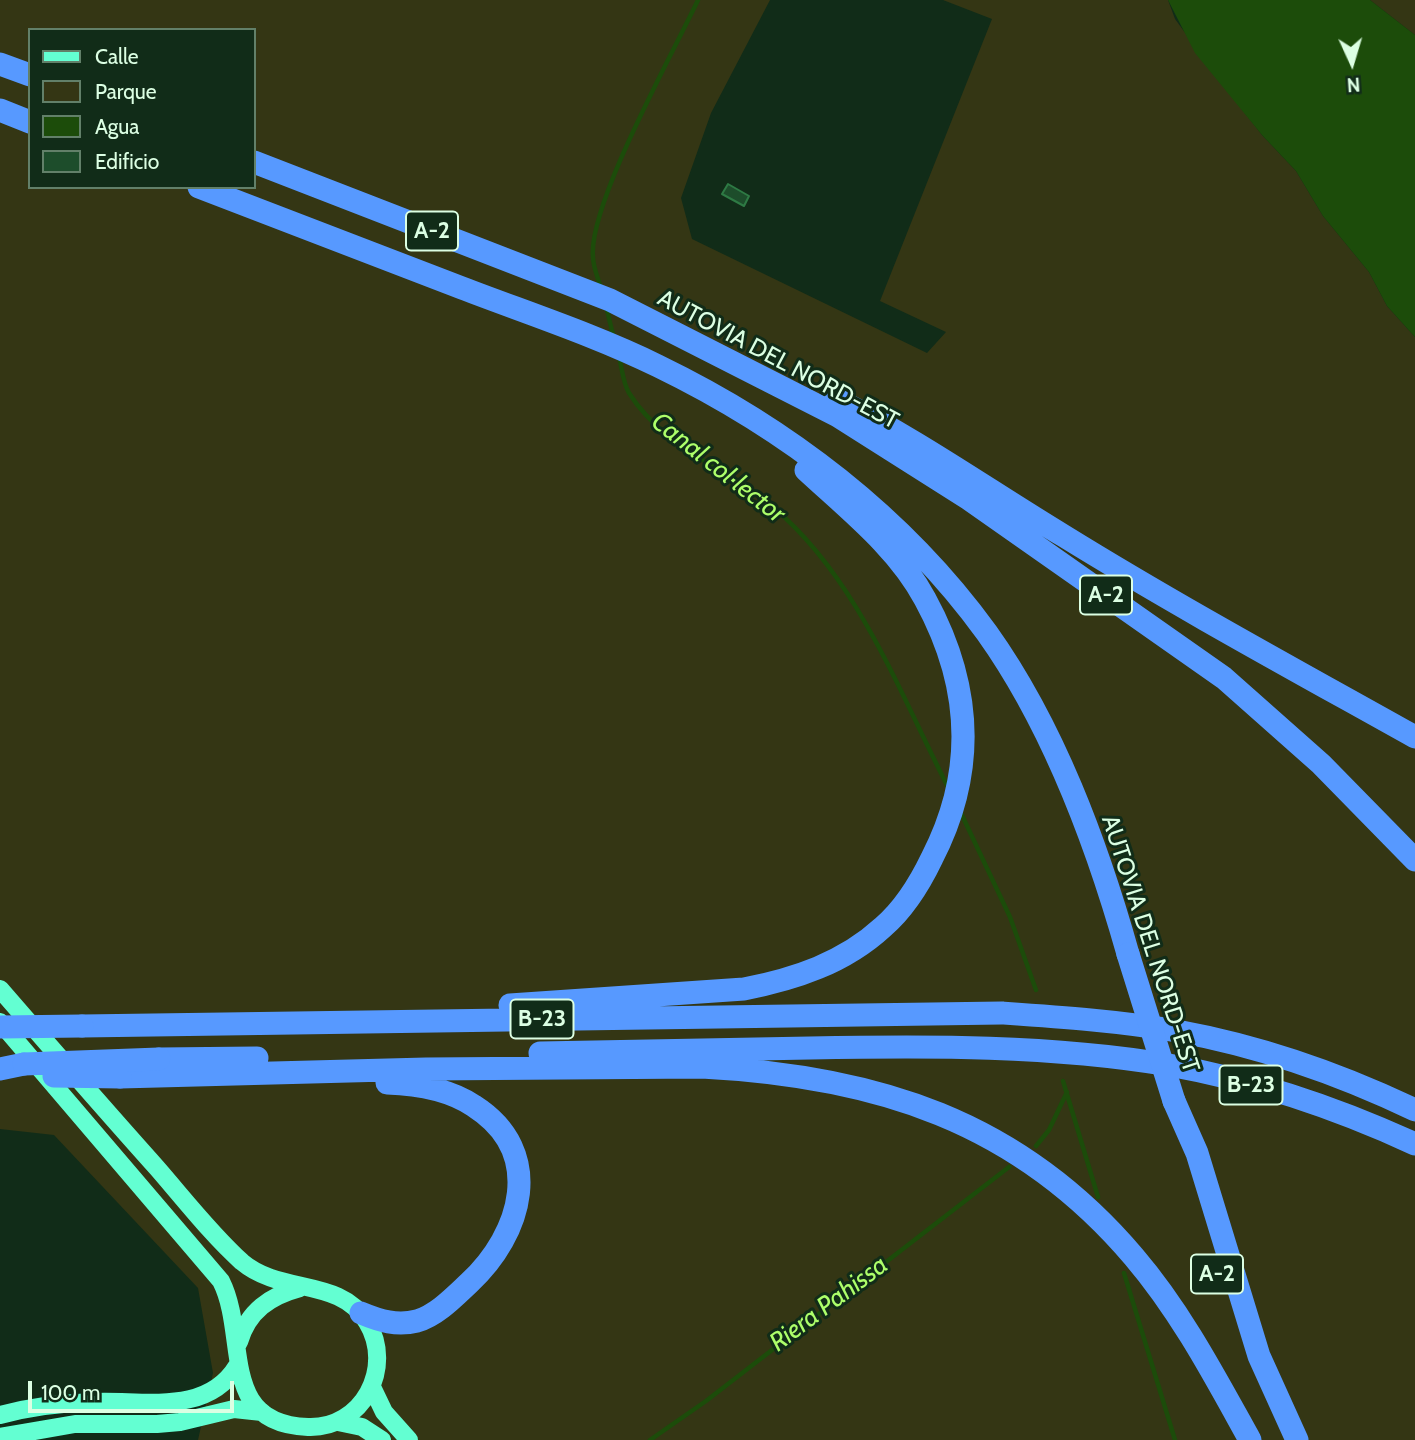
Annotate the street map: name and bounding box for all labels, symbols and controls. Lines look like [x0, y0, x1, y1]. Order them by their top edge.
legend [28, 28, 256, 189]
north arrow [1317, 28, 1387, 98]
text: Calle [95, 44, 139, 69]
text: N [1346, 73, 1361, 96]
text: Parque [95, 79, 157, 104]
text: Agua [95, 114, 139, 139]
text: Edificio [95, 149, 159, 174]
road number: A-2 [406, 212, 458, 250]
street label: AUTOVIA DEL NORD-EST [653, 284, 903, 436]
water label: Canal col·lector [645, 406, 791, 530]
road number: A-2 [1080, 576, 1132, 614]
street label: AUTOVIA DEL NORD-EST [1095, 812, 1205, 1076]
road number: B-23 [510, 1000, 574, 1038]
road number: B-23 [1220, 1066, 1282, 1104]
water label: Riera Pahissa [764, 1249, 894, 1359]
road number: A-2 [1191, 1254, 1243, 1294]
scale bar [32, 1366, 238, 1410]
text: 100 m [41, 1380, 100, 1405]

